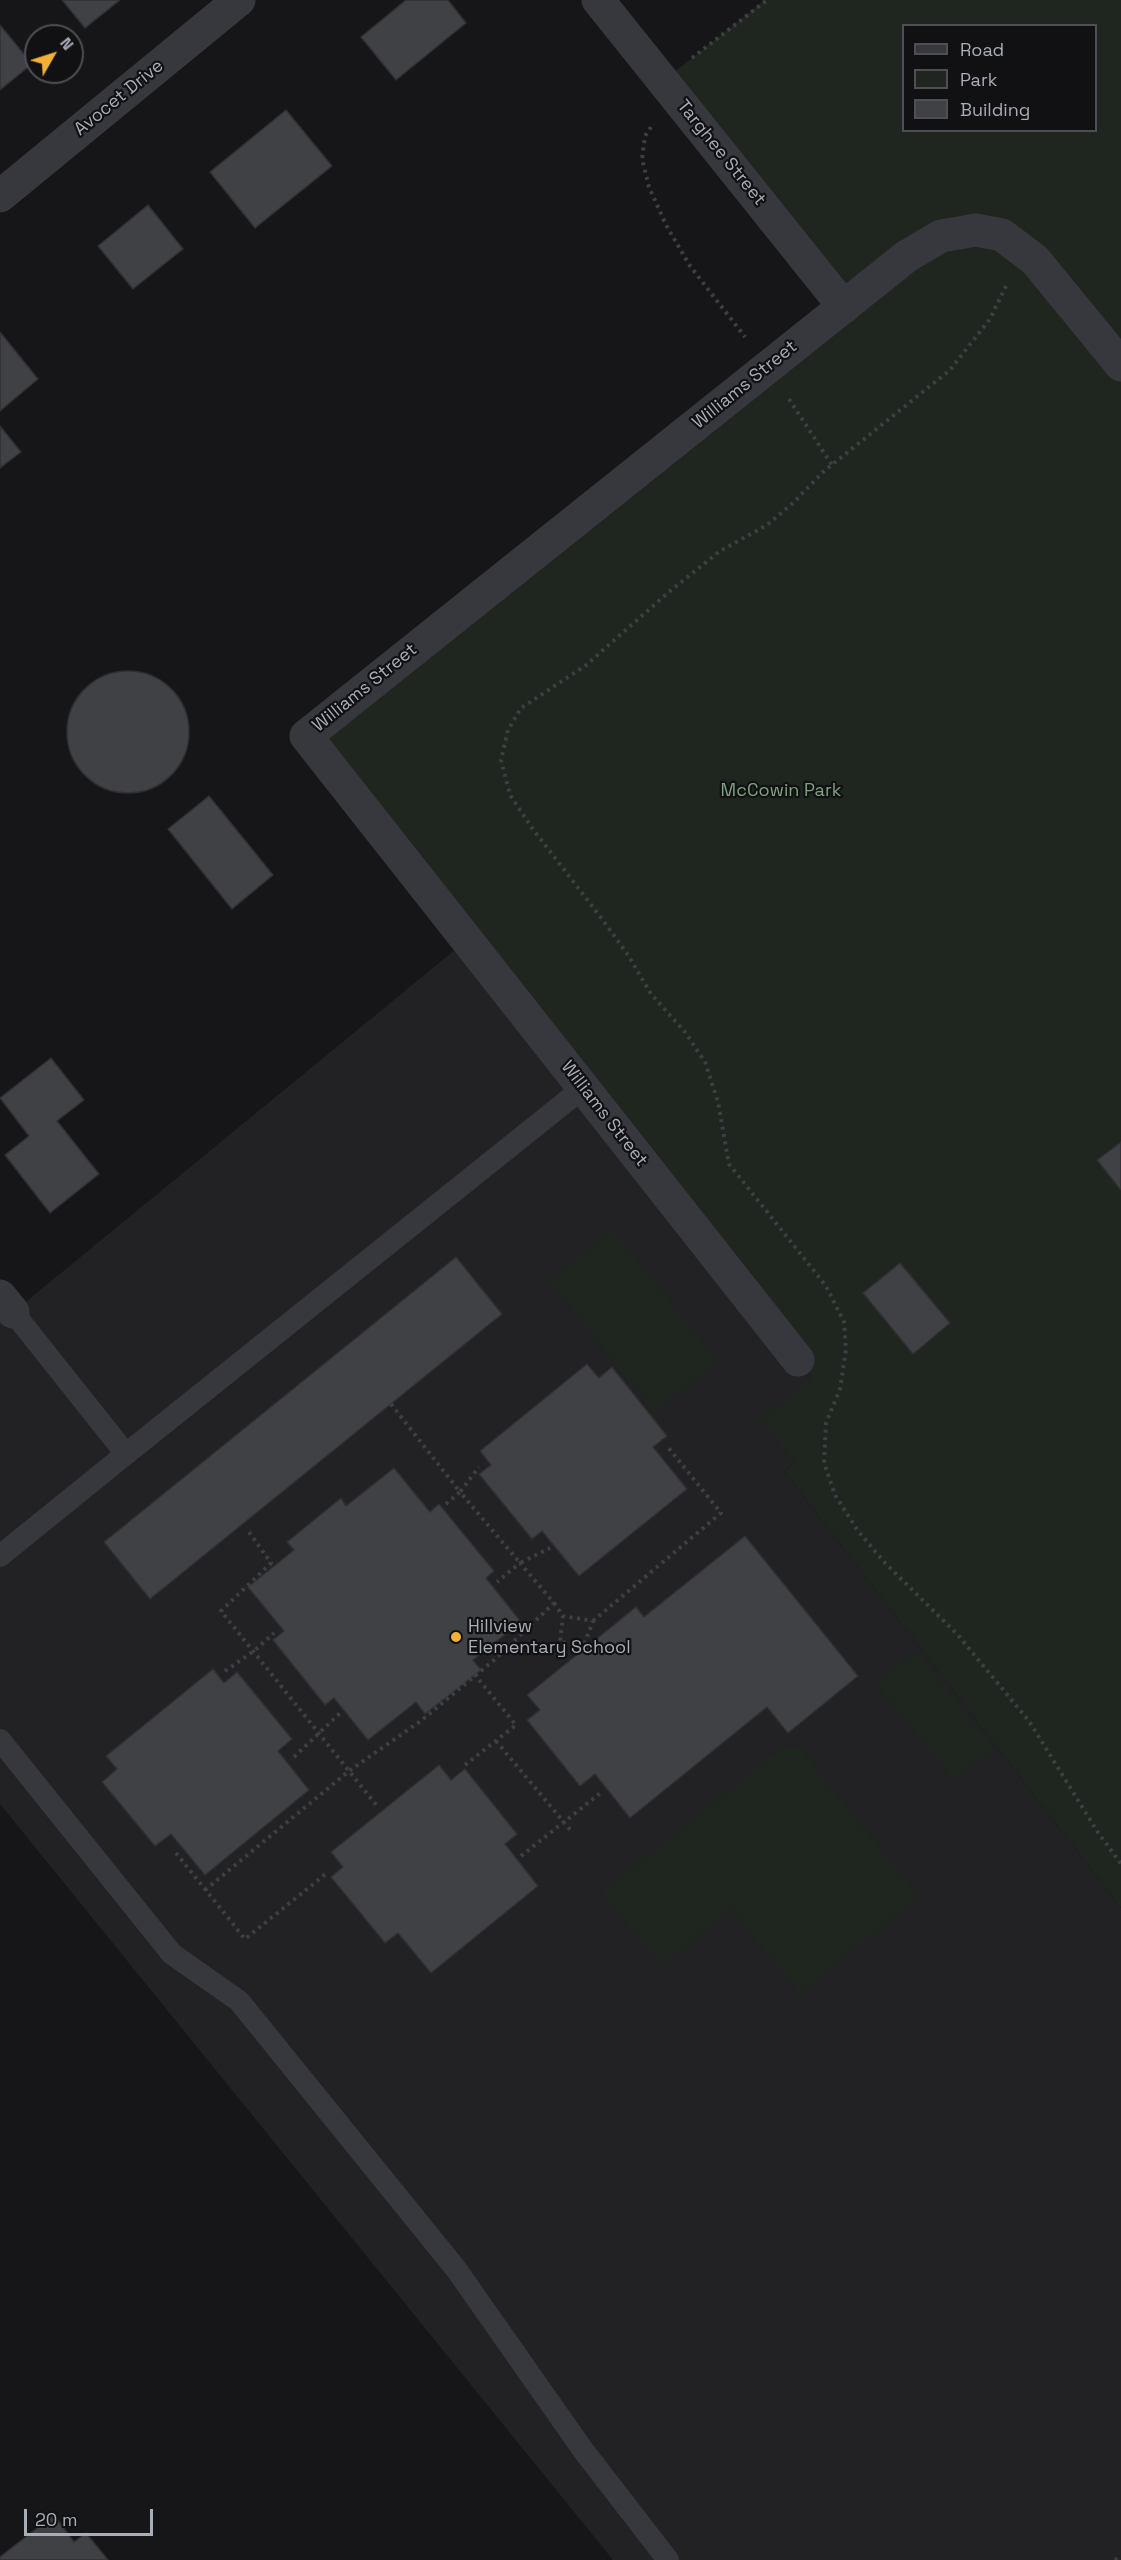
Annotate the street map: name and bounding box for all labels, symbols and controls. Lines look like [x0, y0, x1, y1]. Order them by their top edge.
north arrow [24, 24, 84, 84]
legend [902, 24, 1097, 132]
text: N [55, 33, 78, 54]
text: Road [960, 38, 1004, 61]
street label: Avocet Drive [70, 55, 168, 141]
text: Park [960, 68, 997, 91]
street label: Targhee Street [672, 96, 770, 210]
text: Building [960, 98, 1030, 121]
street label: Williams Street [688, 336, 802, 434]
street label: Williams Street [308, 639, 422, 737]
park label: McCowin Park [721, 780, 841, 802]
street label: Williams Street [556, 1057, 652, 1171]
place label: Hillview Elementary School [468, 1616, 631, 1658]
marker: Hillview Elementary School [449, 1630, 463, 1644]
scale bar [27, 2497, 156, 2535]
text: 20 m [35, 2508, 78, 2531]

